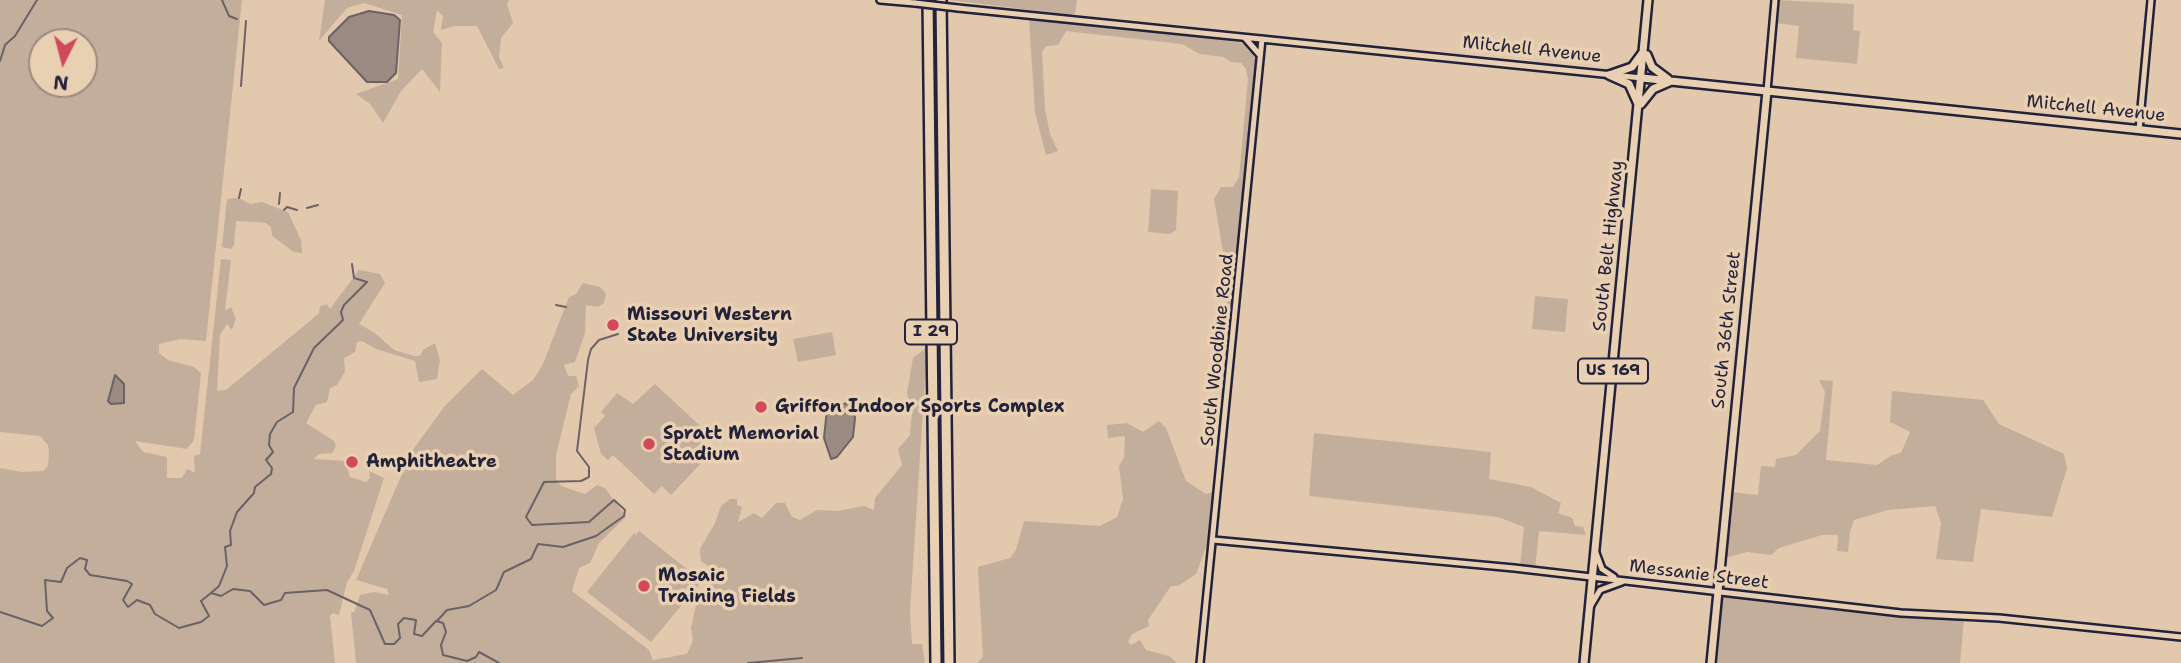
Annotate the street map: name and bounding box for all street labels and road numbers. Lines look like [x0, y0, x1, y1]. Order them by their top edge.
street label: Mitchell Avenue [1461, 32, 1603, 68]
street label: Mitchell Avenue [2025, 91, 2167, 127]
street label: South Belt Highway [1589, 159, 1629, 333]
street label: South 36th Street [1708, 250, 1746, 410]
street label: South Woodbine Road [1197, 253, 1239, 447]
road number: I 29 [905, 320, 957, 344]
road number: US 169 [1578, 358, 1648, 384]
street label: Messanie Street [1628, 556, 1770, 594]

